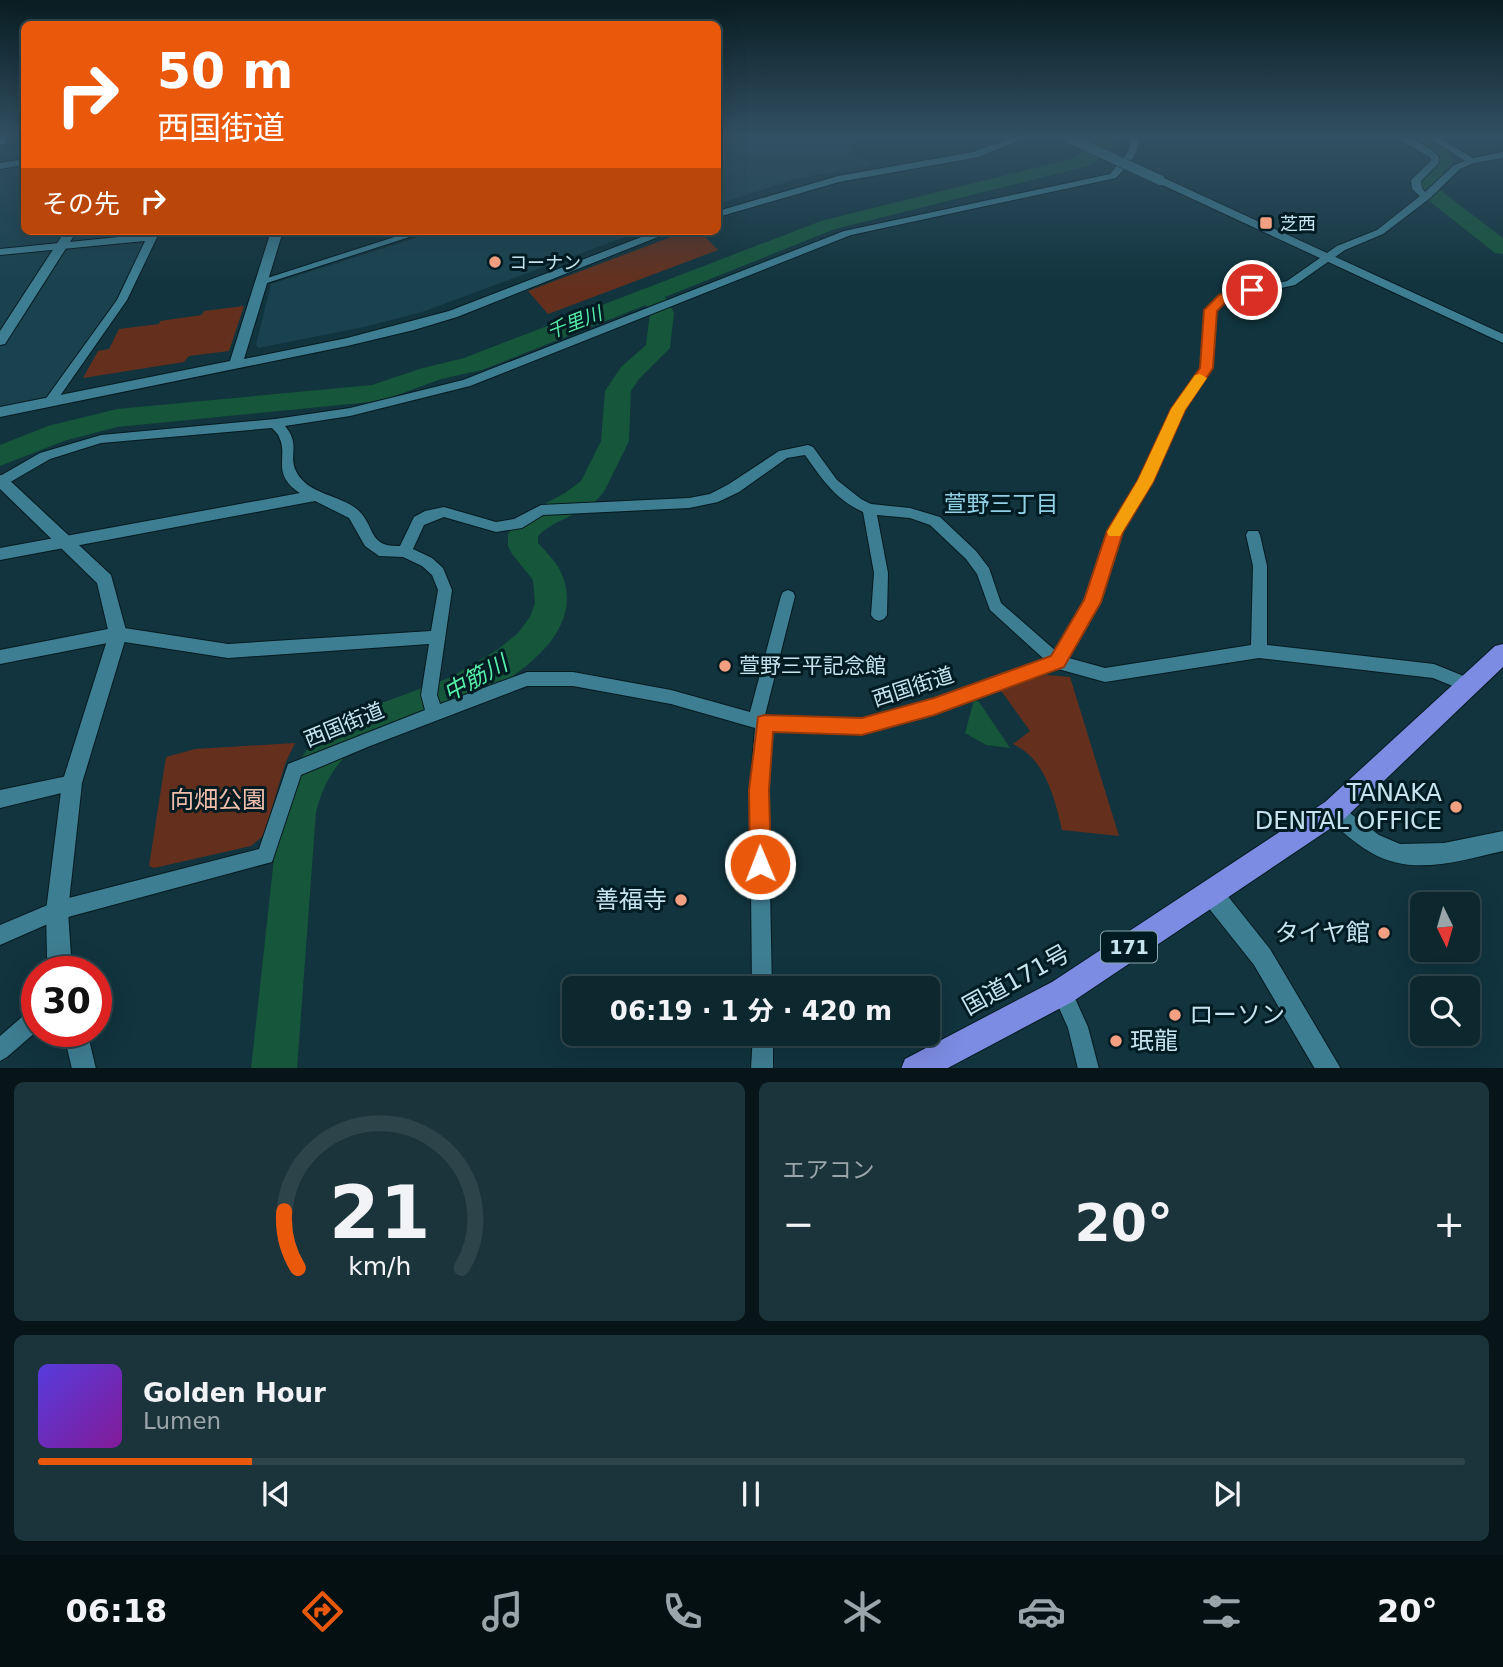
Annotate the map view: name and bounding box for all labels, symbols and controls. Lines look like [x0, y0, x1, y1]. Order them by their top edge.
text: 50 m [157, 43, 293, 100]
icon: right [42, 49, 133, 140]
text: 西国街道 [157, 109, 285, 147]
icon: right [134, 182, 172, 220]
text: その先 [42, 189, 120, 219]
place label: 芝西 [1280, 213, 1316, 234]
marker: 芝西 [1258, 215, 1274, 231]
place label: コーナン [509, 252, 581, 273]
marker: コーナン [487, 254, 503, 270]
pin [1222, 260, 1282, 320]
icon: arrive [1233, 271, 1271, 309]
water label: 千里川 [543, 301, 606, 342]
district label: 萱野三丁目 [944, 491, 1059, 517]
water label: 中筋川 [439, 648, 514, 706]
place label: 萱野三平記念館 [739, 654, 886, 678]
marker: 萱野三平記念館 [717, 658, 733, 674]
street label: 西国街道 [869, 663, 957, 711]
street label: 西国街道 [301, 698, 387, 752]
place label: TANAKA DENTAL OFFICE [1255, 779, 1443, 835]
park label: 向畑公園 [170, 786, 266, 814]
marker: TANAKA DENTAL OFFICE [1448, 799, 1464, 815]
position arrow [723, 827, 797, 901]
place label: 善福寺 [595, 886, 667, 914]
marker: 善福寺 [673, 892, 689, 908]
north arrow [1410, 892, 1480, 962]
map controls [1410, 892, 1480, 1046]
place label: タイヤ館 [1275, 919, 1370, 947]
marker: タイヤ館 [1376, 925, 1392, 941]
road number: 171 [1101, 931, 1157, 962]
street label: 国道171号 [958, 939, 1074, 1021]
speed limit sign: 30 [21, 956, 112, 1047]
button: search [1410, 976, 1480, 1046]
text: 06:19 · 1 分 · 420 m [610, 996, 892, 1026]
place label: ローソン [1189, 1001, 1285, 1029]
marker: ローソン [1167, 1007, 1183, 1023]
place label: 珉龍 [1130, 1027, 1178, 1055]
marker: 珉龍 [1108, 1033, 1124, 1049]
text: エアコン [783, 1157, 875, 1183]
text: 21 [329, 1170, 430, 1255]
text: 20° [1075, 1193, 1173, 1253]
text: − [783, 1202, 814, 1246]
text: + [1433, 1202, 1465, 1246]
text: km/h [348, 1251, 411, 1280]
text: Golden Hour [143, 1378, 326, 1408]
text: Lumen [143, 1408, 221, 1434]
icon: previous [257, 1475, 295, 1513]
icon: pause [732, 1475, 770, 1513]
icon: next [1208, 1475, 1246, 1513]
icon: directions [298, 1587, 347, 1636]
icon: music [478, 1587, 527, 1636]
icon: phone [658, 1587, 707, 1636]
icon: climate [838, 1587, 887, 1636]
icon: car [1017, 1587, 1066, 1636]
icon: filters [1197, 1587, 1246, 1636]
text: 06:18 [65, 1592, 167, 1630]
text: 20° [1377, 1592, 1437, 1630]

